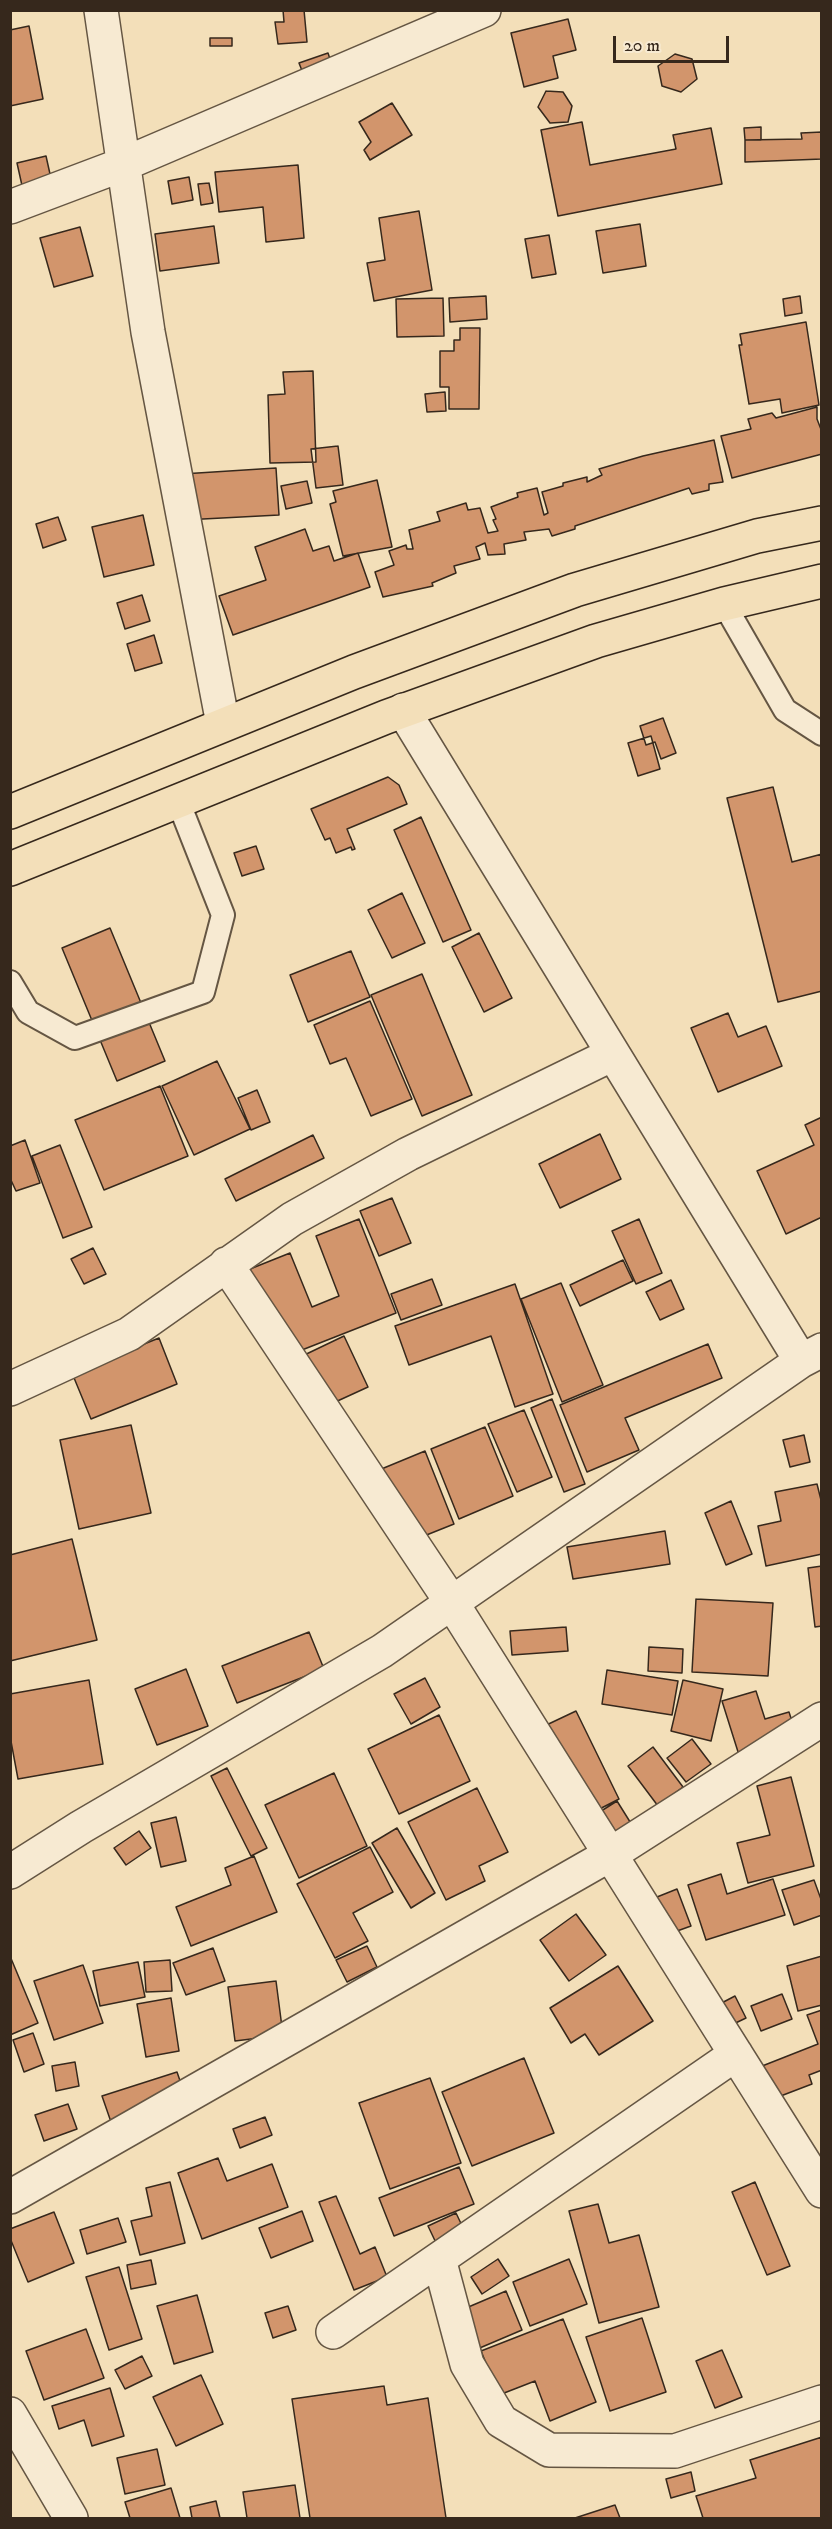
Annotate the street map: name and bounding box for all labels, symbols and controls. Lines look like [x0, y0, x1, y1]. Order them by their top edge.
scale bar [616, 24, 732, 62]
text: 20 m [624, 35, 660, 57]

